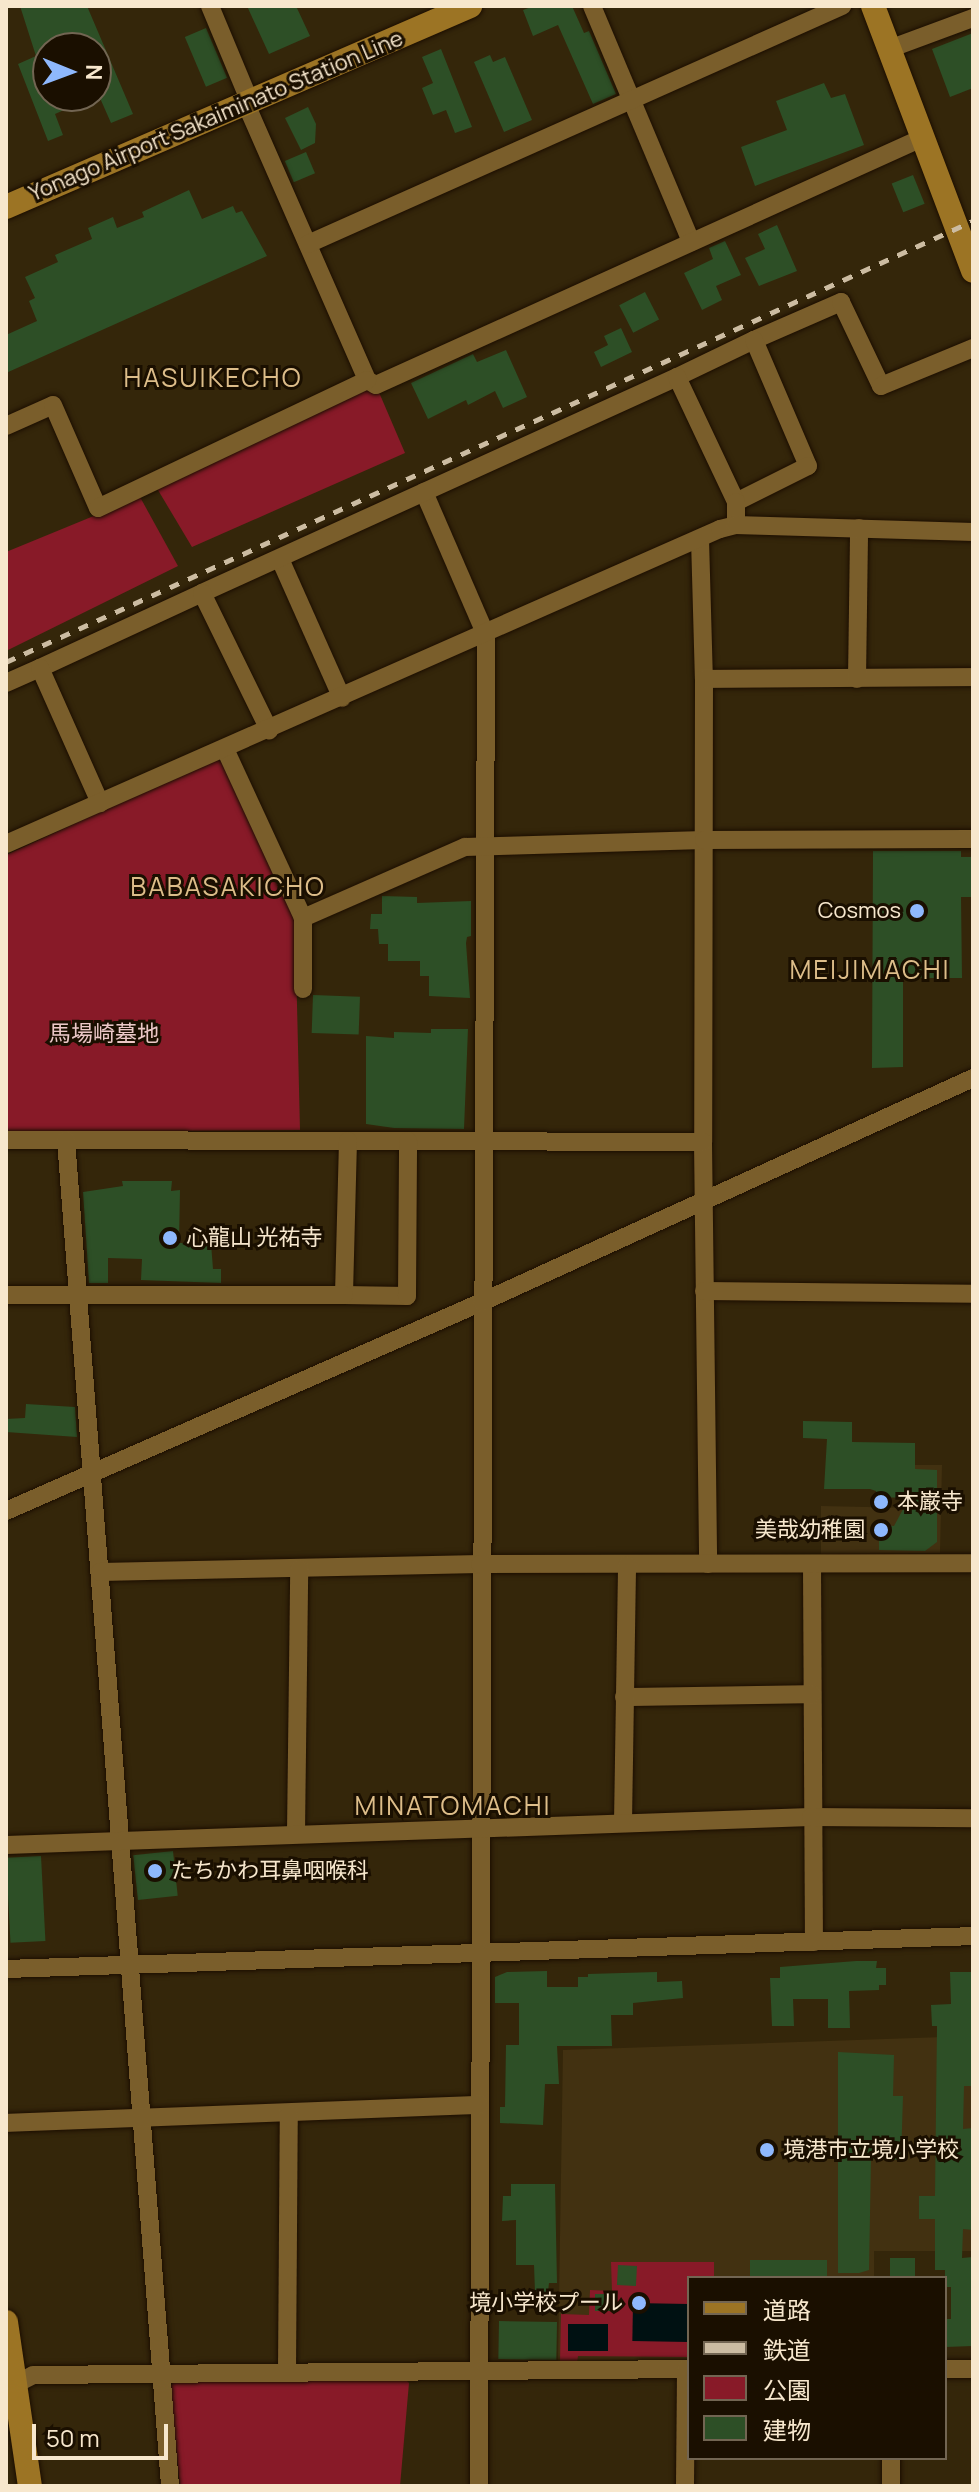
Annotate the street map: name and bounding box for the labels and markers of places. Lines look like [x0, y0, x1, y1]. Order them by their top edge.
place label: Cosmos [818, 898, 901, 924]
marker: Cosmos [908, 902, 926, 920]
place label: 心龍山 光祐寺 [186, 1225, 322, 1251]
marker: 心龍山 光祐寺 [161, 1229, 179, 1247]
place label: 本巌寺 [897, 1489, 963, 1515]
marker: 本巌寺 [872, 1493, 890, 1511]
place label: 美哉幼稚園 [755, 1517, 865, 1543]
marker: 美哉幼稚園 [872, 1521, 890, 1539]
place label: たちかわ耳鼻咽喉科 [171, 1858, 369, 1884]
marker: たちかわ耳鼻咽喉科 [146, 1862, 164, 1880]
place label: 境港市立境小学校 [783, 2137, 959, 2163]
marker: 境港市立境小学校 [758, 2141, 776, 2159]
place label: 境小学校プール [469, 2290, 623, 2316]
marker: 境小学校プール [630, 2294, 648, 2312]

